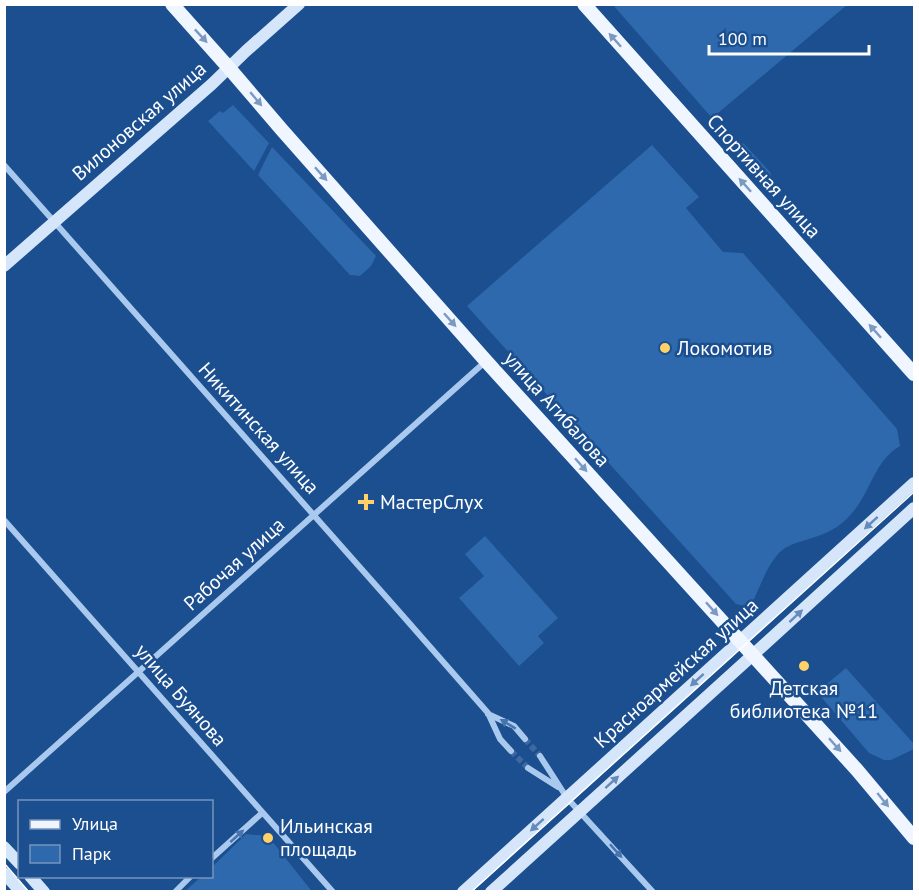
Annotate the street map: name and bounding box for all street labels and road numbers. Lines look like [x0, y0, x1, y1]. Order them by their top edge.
street label: Вилоновская улица [67, 56, 211, 186]
street label: Спортивная улица [701, 108, 827, 244]
street label: улица Агибалова [498, 346, 616, 472]
street label: Никитинская улица [193, 357, 325, 499]
street label: Рабочая улица [178, 512, 290, 616]
street label: Красноармейская улица [588, 592, 764, 754]
street label: улица Буянова [129, 638, 233, 752]

